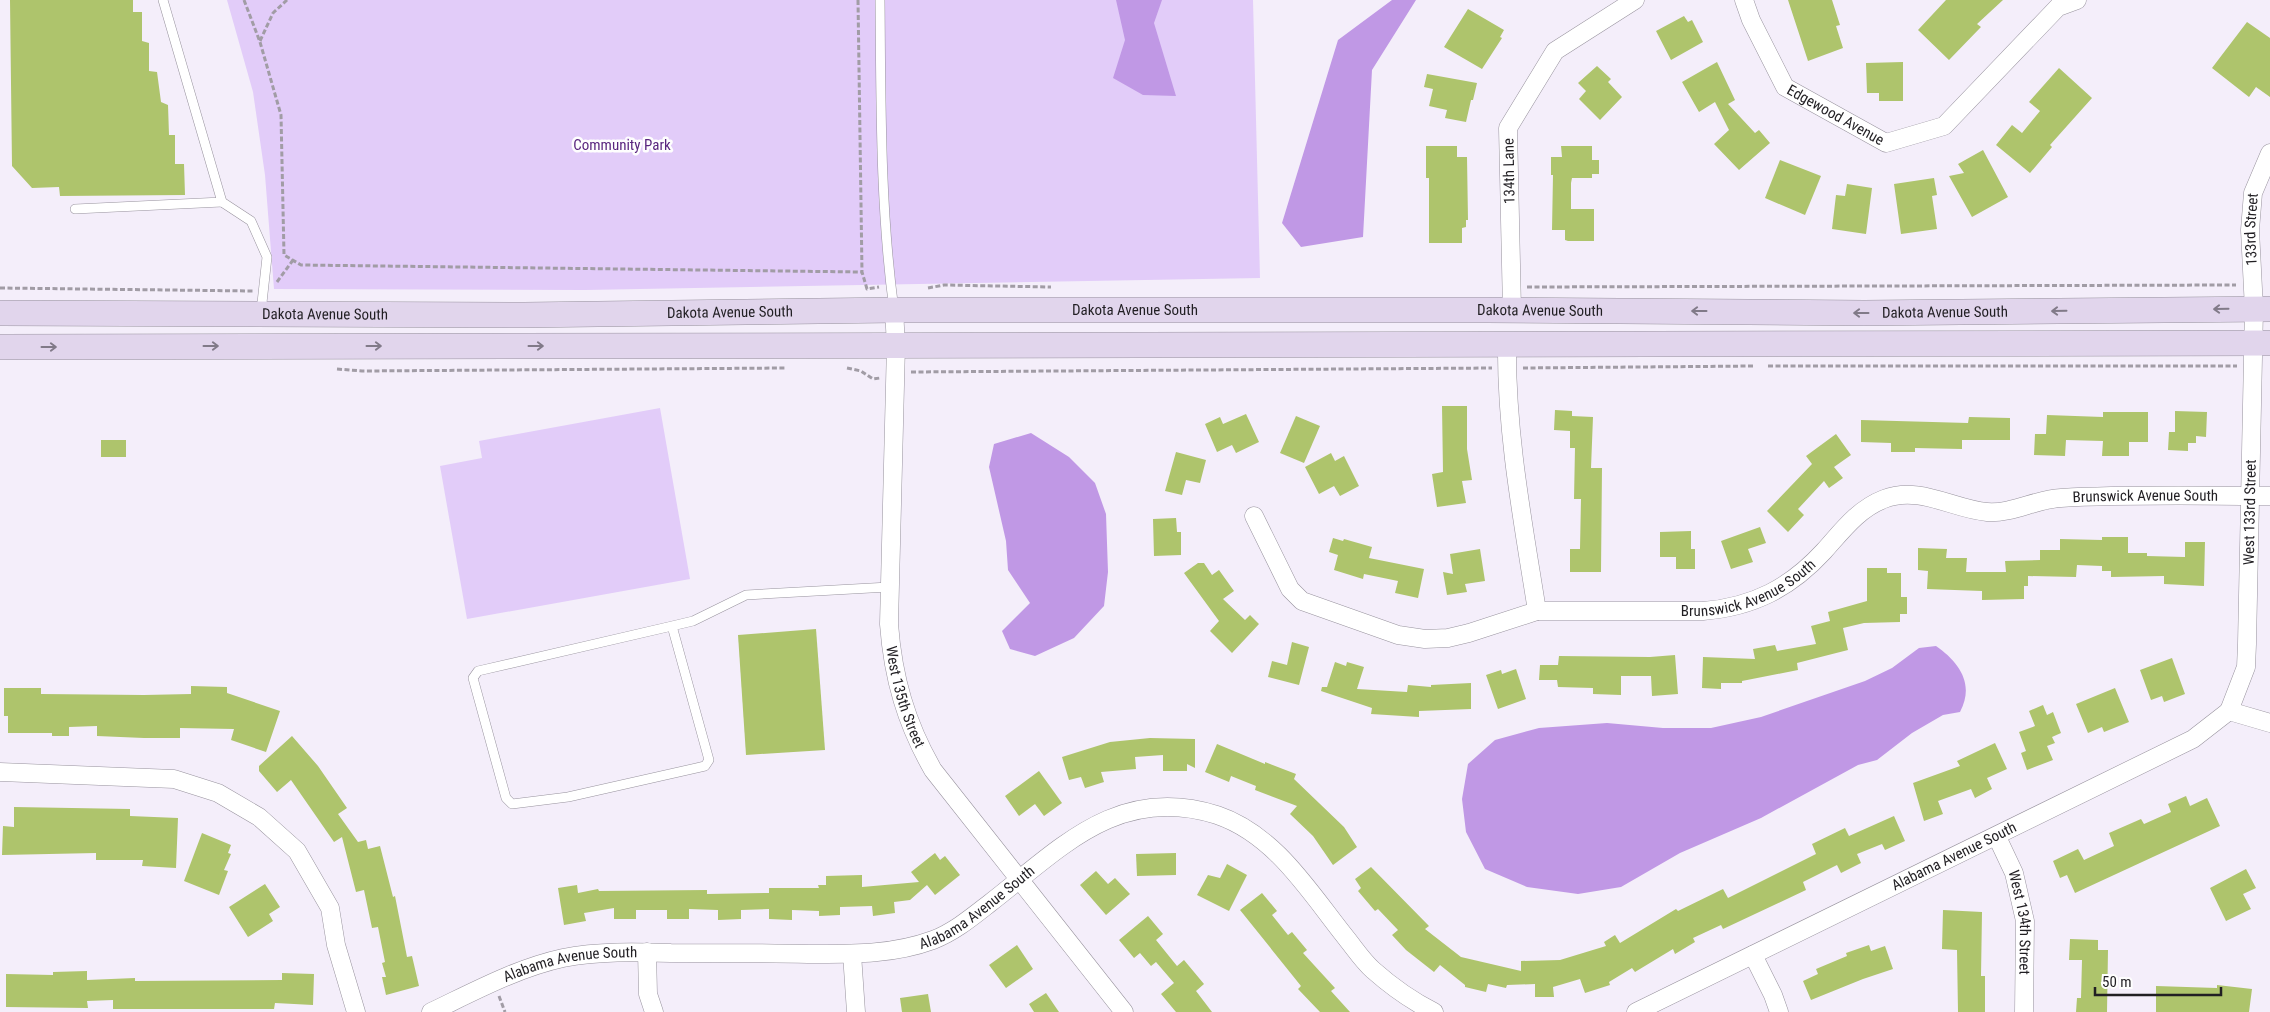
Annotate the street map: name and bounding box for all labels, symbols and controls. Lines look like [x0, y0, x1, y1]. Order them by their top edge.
street label: Edgewood Avenue [1784, 81, 1887, 149]
park label: Community Park [573, 136, 671, 154]
street label: 134th Lane [1499, 138, 1519, 204]
street label: 133rd Street [2241, 192, 2262, 266]
street label: Dakota Avenue South [1072, 301, 1198, 319]
street label: Dakota Avenue South [1477, 301, 1603, 320]
street label: Dakota Avenue South [667, 302, 793, 322]
street label: Dakota Avenue South [1882, 303, 2008, 322]
street label: Dakota Avenue South [262, 305, 388, 323]
one-way arrow [2214, 305, 2230, 314]
one-way arrow [1691, 306, 1708, 316]
one-way arrow [2051, 306, 2068, 316]
one-way arrow [1854, 308, 1870, 318]
one-way arrow [202, 341, 219, 351]
one-way arrow [365, 341, 381, 351]
one-way arrow [528, 341, 544, 351]
one-way arrow [40, 342, 56, 352]
street label: West 133rd Street [2240, 459, 2260, 565]
street label: Brunswick Avenue South [2072, 486, 2218, 506]
street label: Brunswick Avenue South [1681, 555, 1819, 620]
street label: West 135th Street [882, 645, 929, 751]
street label: Alabama Avenue South [1889, 818, 2019, 894]
street label: Alabama Avenue South [917, 862, 1038, 953]
street label: West 134th Street [2005, 868, 2035, 975]
street label: Alabama Avenue South [500, 943, 637, 986]
scale bar [2095, 964, 2221, 996]
text: 50 m [2102, 973, 2132, 991]

